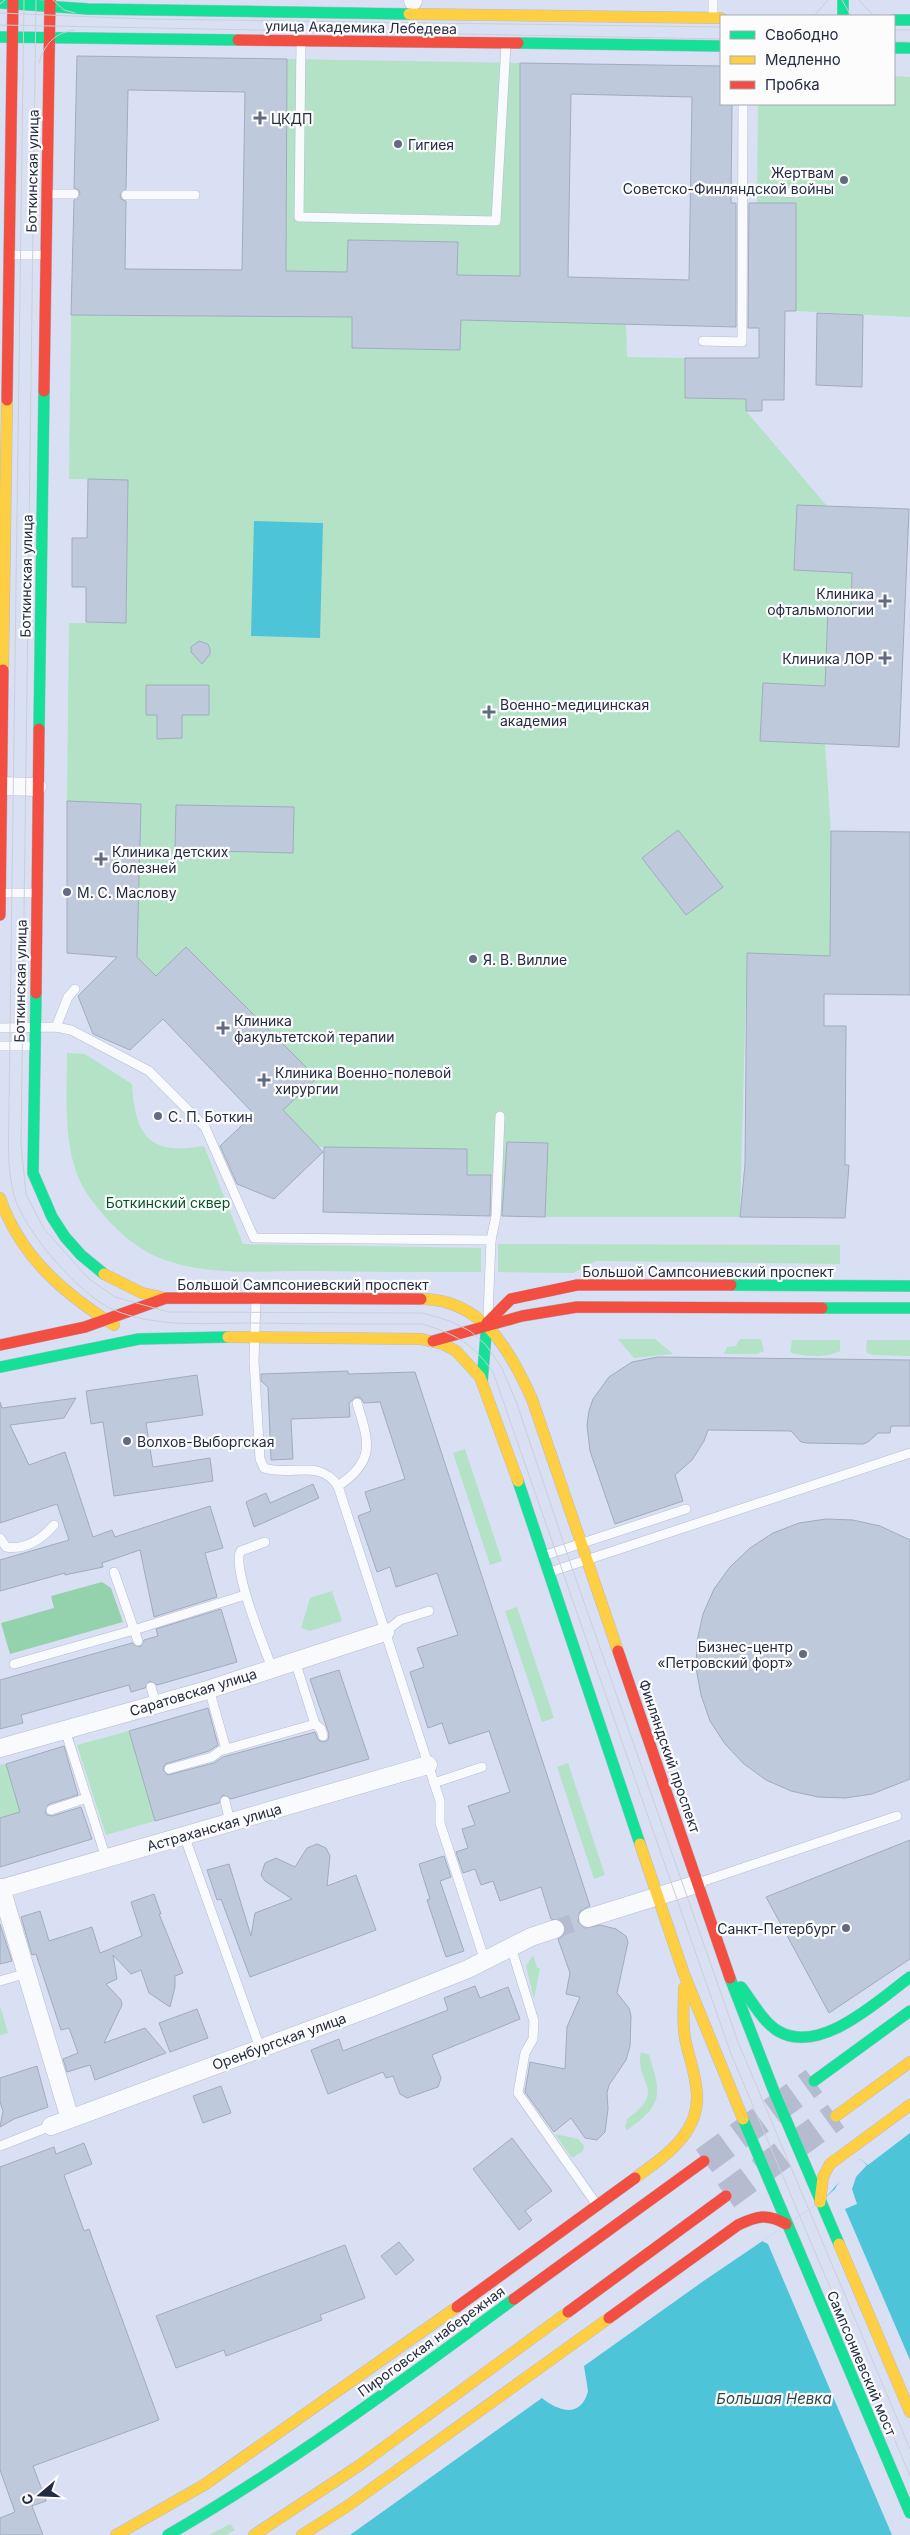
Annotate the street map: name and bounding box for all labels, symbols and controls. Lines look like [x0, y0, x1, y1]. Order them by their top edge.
legend [720, 15, 895, 105]
street label: улица Академика Лебедева [265, 17, 457, 37]
text: Свободно [765, 25, 839, 44]
text: Медленно [765, 50, 841, 69]
text: Пробка [765, 75, 820, 94]
street label: Боткинская улица [22, 109, 42, 233]
place label: ЦКДП [271, 110, 312, 127]
marker: ЦКДП [253, 111, 267, 125]
place label: Гигиея [408, 136, 454, 153]
marker: Гигиея [392, 138, 404, 150]
place label: Жертвам Советско-Финляндской войны [623, 164, 834, 197]
marker: Жертвам Советско-Финляндской войны [838, 174, 850, 186]
street label: Боткинская улица [16, 514, 36, 638]
place label: Клиника офтальмологии [767, 585, 874, 618]
marker: Клиника офтальмологии [878, 594, 892, 608]
place label: Клиника ЛОР [782, 650, 874, 667]
marker: Клиника ЛОР [878, 651, 892, 665]
place label: Военно-медицинская академия [500, 696, 649, 729]
marker: Военно-медицинская академия [482, 705, 496, 719]
place label: Клиника детских болезней [112, 843, 229, 876]
marker: Клиника детских болезней [94, 852, 108, 866]
place label: М. С. Маслову [77, 884, 177, 901]
marker: М. С. Маслову [61, 886, 73, 898]
street label: Боткинская улица [10, 919, 30, 1043]
place label: Я. В. Виллие [483, 951, 567, 968]
marker: Я. В. Виллие [467, 953, 479, 965]
place label: Клиника факультетской терапии [234, 1012, 395, 1045]
marker: Клиника факультетской терапии [216, 1021, 230, 1035]
place label: Клиника Военно-полевой хирургии [275, 1064, 451, 1097]
marker: Клиника Военно-полевой хирургии [257, 1073, 271, 1087]
place label: С. П. Боткин [168, 1108, 253, 1125]
marker: С. П. Боткин [152, 1110, 164, 1122]
park label: Боткинский сквер [106, 1194, 230, 1211]
street label: Большой Сампсониевский проспект [582, 1263, 834, 1280]
street label: Большой Сампсониевский проспект [177, 1276, 429, 1293]
place label: Волхов-Выборгская [137, 1433, 274, 1450]
marker: Волхов-Выборгская [121, 1435, 133, 1447]
place label: Бизнес-центр «Петровский форт» [657, 1638, 793, 1671]
marker: Бизнес-центр «Петровский форт» [797, 1648, 809, 1660]
street label: Саратовская улица [127, 1665, 259, 1719]
street label: Финляндский проспект [636, 1677, 704, 1835]
street label: Астраханская улица [145, 1800, 283, 1854]
place label: Санкт-Петербург [717, 1920, 836, 1937]
marker: Санкт-Петербург [840, 1922, 852, 1934]
street label: Оренбургская улица [210, 2009, 348, 2073]
street label: Пироговская набережная [354, 2282, 508, 2400]
street label: Сампсониевский мост [824, 2288, 900, 2439]
water label: Большая Невка [716, 2389, 832, 2408]
north arrow [15, 2470, 65, 2520]
text: С [18, 2492, 37, 2507]

